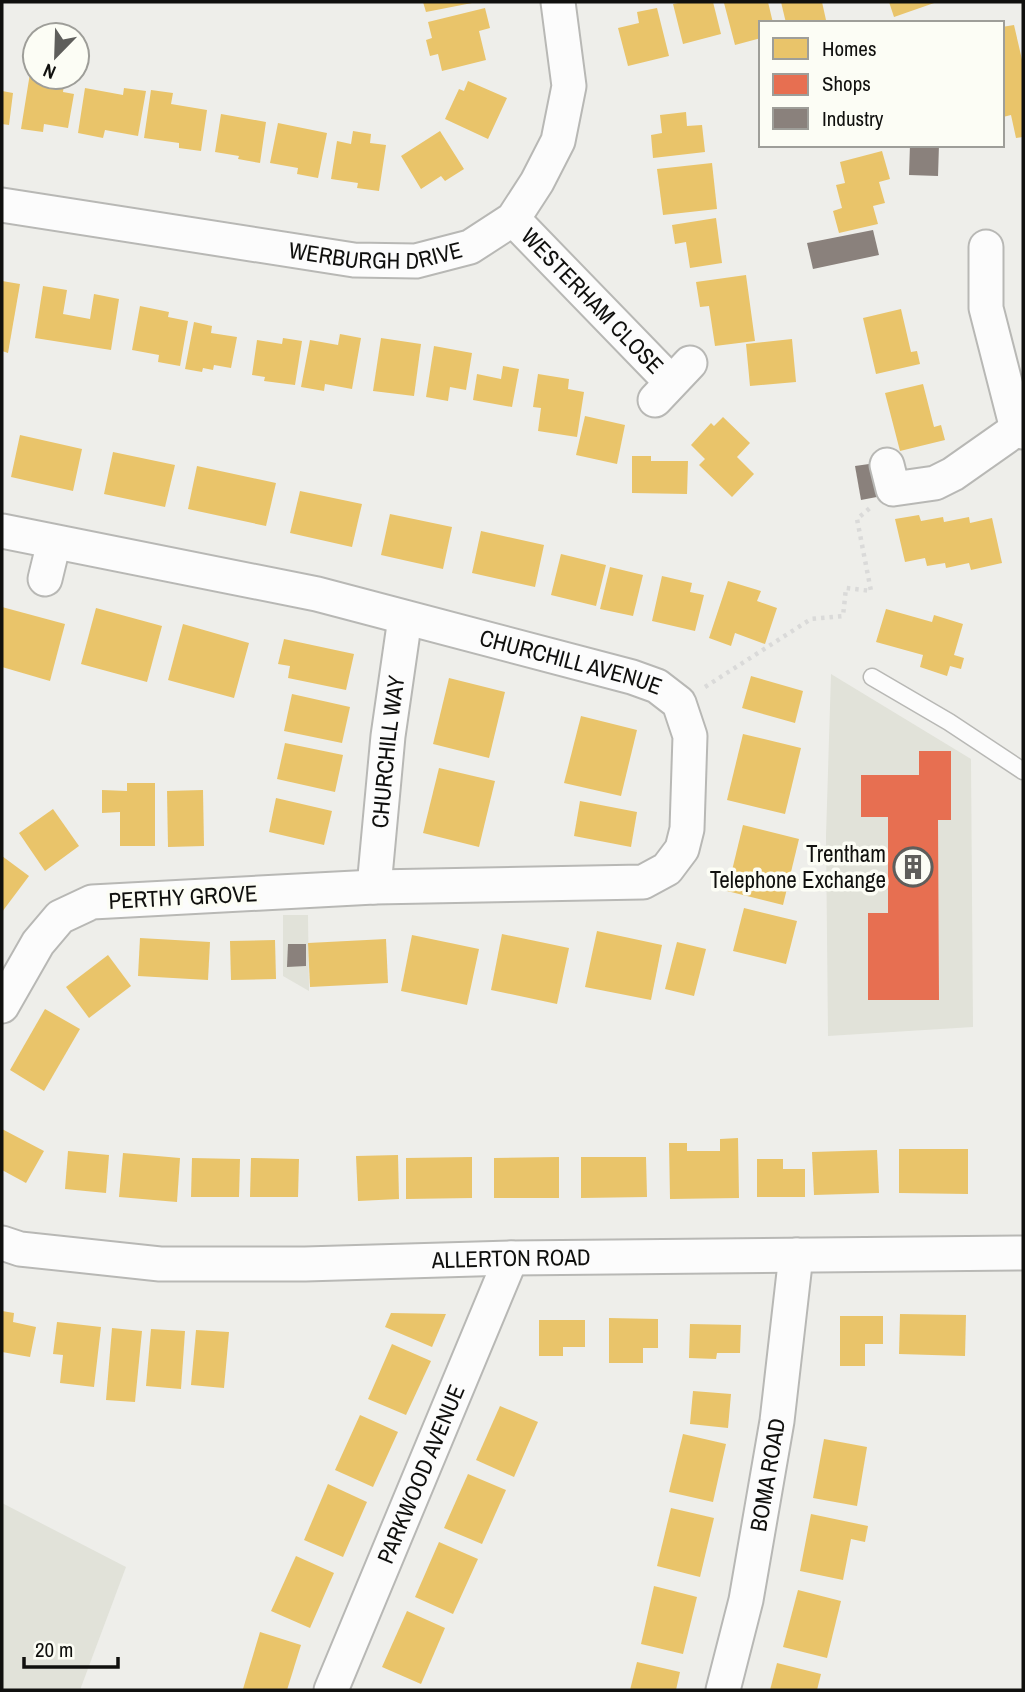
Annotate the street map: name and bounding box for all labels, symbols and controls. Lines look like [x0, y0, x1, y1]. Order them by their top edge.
north arrow [21, 21, 91, 91]
legend [759, 21, 1004, 147]
text: Homes [822, 34, 877, 63]
text: N [39, 57, 60, 86]
text: Shops [822, 69, 871, 98]
text: Industry [822, 104, 884, 133]
street label: WESTERHAM CLOSE [515, 221, 671, 380]
street label: WERBURGH DRIVE [287, 234, 466, 276]
street label: CHURCHILL AVENUE [476, 622, 666, 702]
street label: CHURCHILL WAY [364, 673, 412, 829]
place label: Trentham Telephone Exchange [710, 838, 886, 895]
building icon: Trentham Telephone Exchange [892, 846, 934, 888]
street label: PERTHY GROVE [108, 877, 258, 916]
street label: ALLERTON ROAD [430, 1241, 591, 1275]
street label: PARKWOOD AVENUE [369, 1380, 472, 1568]
street label: BOMA ROAD [742, 1416, 792, 1534]
scale bar [24, 1626, 119, 1670]
text: 20 m [35, 1635, 73, 1664]

